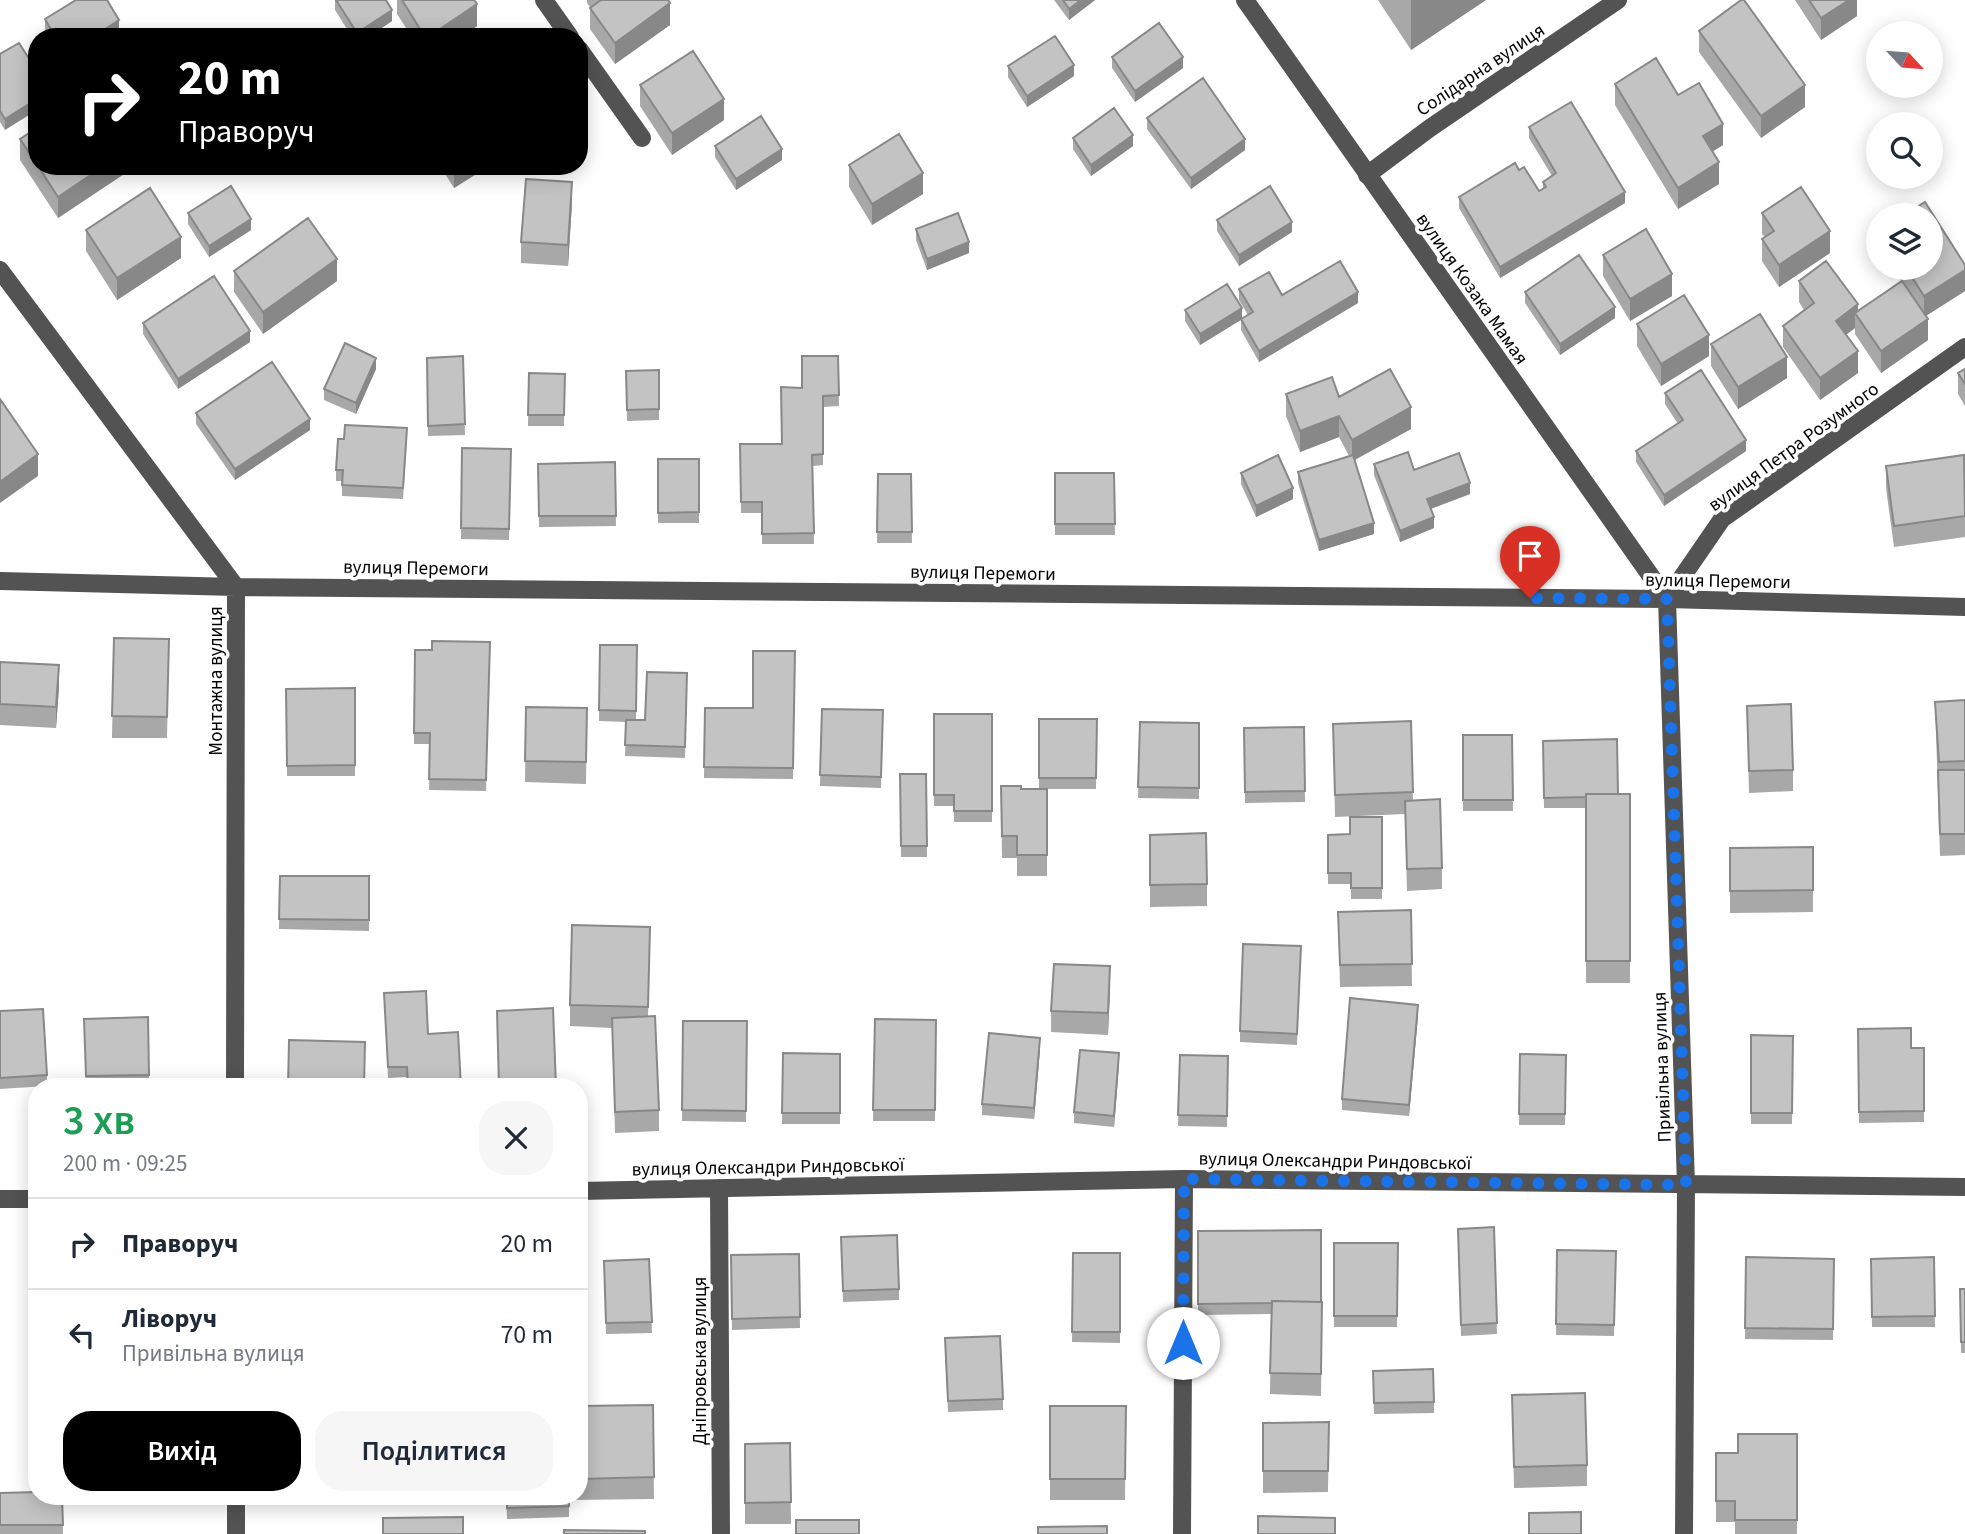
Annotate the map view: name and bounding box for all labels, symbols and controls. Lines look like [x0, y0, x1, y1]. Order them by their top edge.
street label: Солідарна вулиця [1411, 17, 1550, 123]
north arrow [1866, 21, 1942, 98]
map controls [1866, 21, 1943, 280]
text: 20 m [178, 44, 282, 114]
icon: right [63, 56, 154, 147]
text: Праворуч [178, 109, 315, 155]
button: search [1866, 112, 1943, 189]
button: layers [1866, 203, 1943, 280]
street label: вулиця Козака Мамая [1409, 207, 1534, 370]
street label: вулиця Петра Розумного [1703, 376, 1885, 518]
pin [1500, 526, 1560, 598]
icon: arrive [1511, 537, 1549, 575]
street label: вулиця Перемоги [343, 554, 489, 583]
street label: вулиця Перемоги [910, 559, 1056, 588]
street label: вулиця Перемоги [1645, 567, 1791, 596]
street label: Монтажна вулиця [203, 606, 230, 756]
street label: Привільна вулиця [1646, 991, 1679, 1143]
text: 3 хв [63, 1091, 135, 1151]
button: close [479, 1101, 553, 1175]
street label: вулиця Олександри Риндовської [1198, 1146, 1473, 1177]
text: 200 m · 09:25 [63, 1147, 187, 1180]
street label: вулиця Олександри Риндовської [631, 1152, 906, 1183]
icon: right [63, 1225, 101, 1263]
text: Праворуч [122, 1225, 238, 1262]
text: 20 m [500, 1225, 553, 1262]
street label: Дніпровська вулиця [687, 1277, 714, 1445]
text: Ліворуч [122, 1300, 217, 1337]
position arrow [1146, 1306, 1220, 1380]
icon: left [63, 1316, 101, 1354]
text: 70 m [500, 1316, 553, 1353]
text: Привільна вулиця [122, 1337, 305, 1370]
button: Вихід [63, 1411, 301, 1491]
button: Поділитися [315, 1411, 553, 1491]

